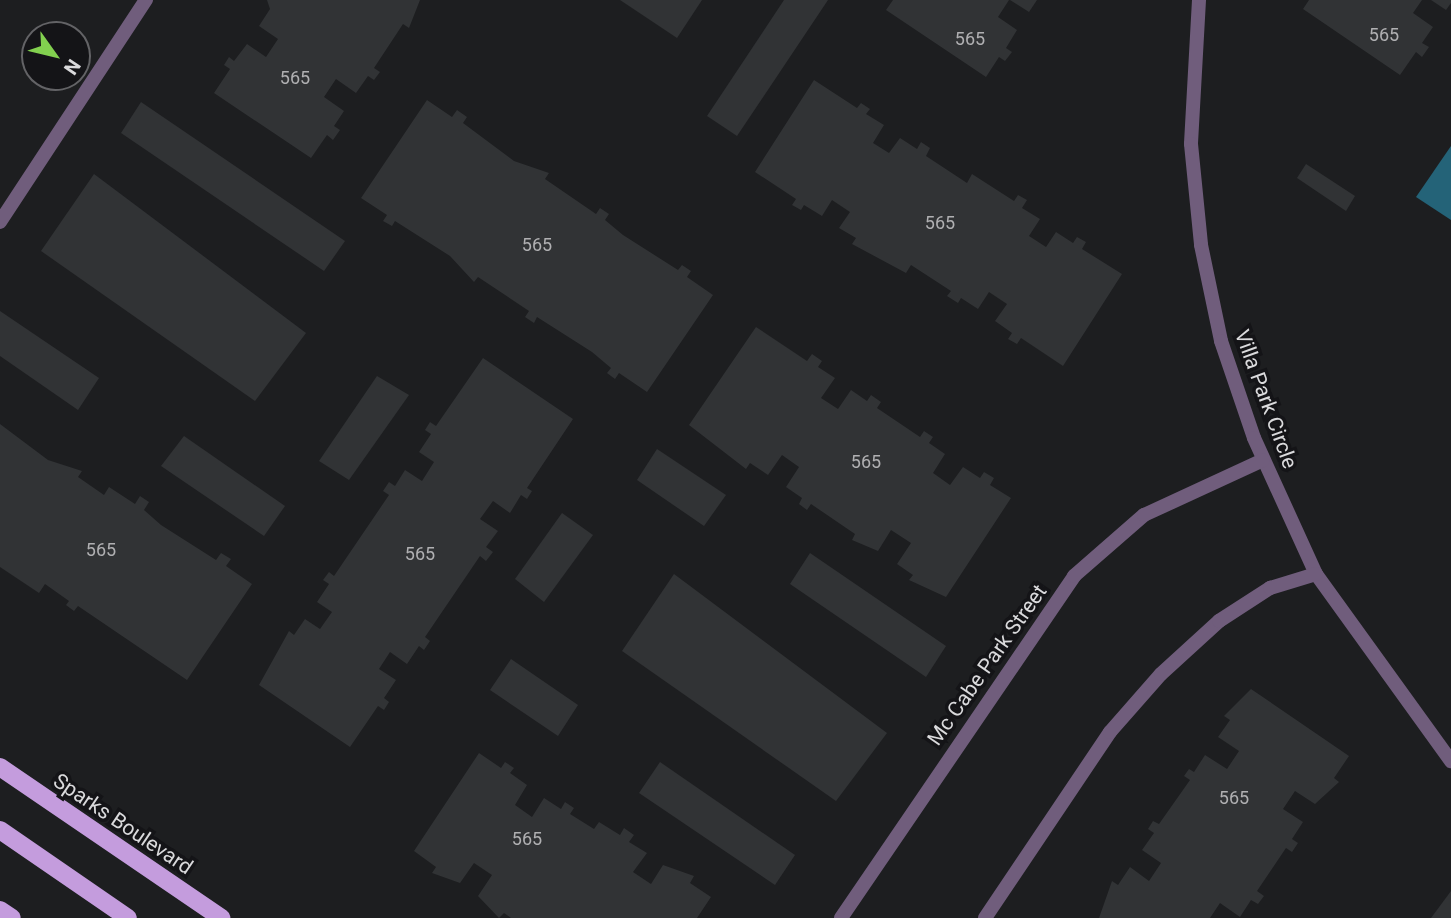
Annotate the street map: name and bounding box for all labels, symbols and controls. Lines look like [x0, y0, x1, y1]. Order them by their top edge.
north arrow [21, 21, 91, 91]
house number: 565 [1369, 24, 1399, 46]
house number: 565 [955, 28, 985, 50]
text: N [59, 55, 85, 79]
house number: 565 [280, 67, 310, 89]
house number: 565 [925, 212, 955, 234]
house number: 565 [522, 234, 552, 256]
street label: Villa Park Circle [1229, 326, 1303, 472]
house number: 565 [851, 451, 881, 473]
house number: 565 [86, 539, 116, 561]
house number: 565 [405, 543, 435, 565]
street label: Mc Cabe Park Street [922, 580, 1052, 750]
street label: Sparks Boulevard [49, 768, 197, 880]
house number: 565 [1219, 787, 1249, 809]
house number: 565 [512, 828, 542, 850]

